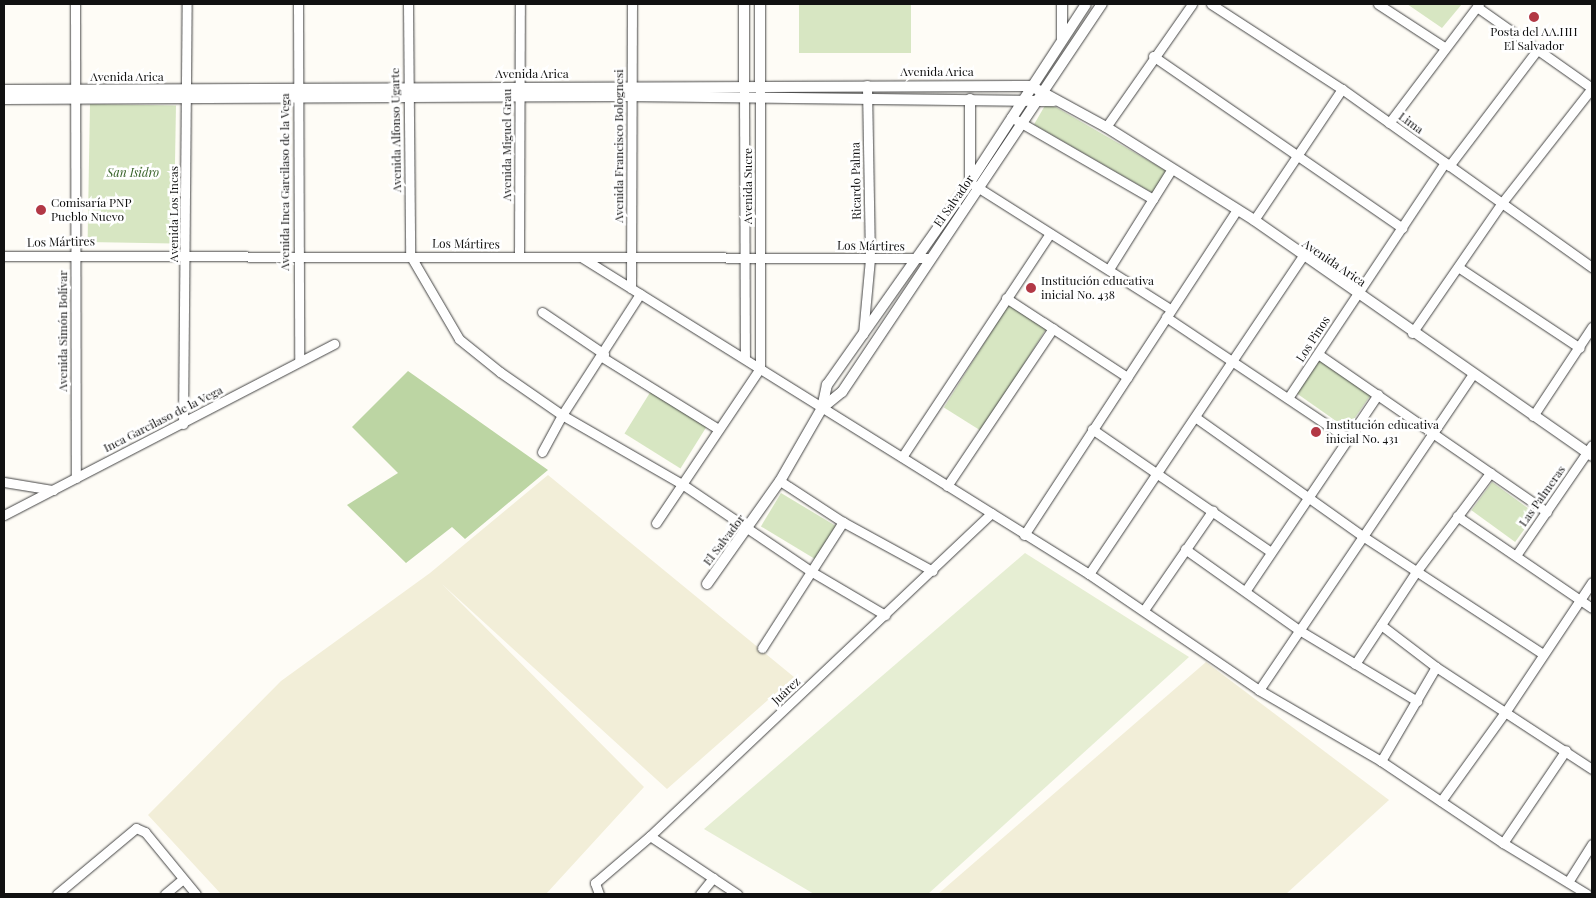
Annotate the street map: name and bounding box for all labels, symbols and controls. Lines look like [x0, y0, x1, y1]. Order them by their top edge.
marker: Posta del AA.HH El Salvador [1528, 11, 1540, 23]
place label: Posta del AA.HH El Salvador [1490, 25, 1578, 53]
street label: Avenida Arica [900, 65, 974, 79]
street label: Avenida Alfonso Ugarte [388, 67, 404, 193]
street label: Avenida Arica [495, 67, 569, 81]
street label: Avenida Francisco Bolognesi [612, 69, 626, 223]
street label: Avenida Arica [90, 70, 164, 84]
street label: Avenida Miguel Grau [500, 89, 514, 201]
street label: Avenida Inca Garcilaso de la Vega [278, 93, 292, 271]
street label: Lima [1396, 109, 1426, 137]
street label: Ricardo Palma [848, 142, 864, 220]
street label: Avenida Sucre [741, 148, 755, 224]
park label: San Isidro [107, 166, 159, 180]
street label: Avenida Los Incas [167, 166, 181, 262]
street label: El Salvador [931, 172, 977, 230]
place label: Comisaría PNP Pueblo Nuevo [51, 196, 132, 224]
marker: Comisaría PNP Pueblo Nuevo [35, 204, 47, 216]
street label: Los Mártires [27, 234, 95, 250]
street label: Los Mártires [432, 236, 500, 252]
street label: Avenida Arica [1299, 236, 1369, 290]
street label: Los Mártires [837, 238, 905, 254]
street label: Avenida Simón Bolívar [56, 270, 70, 392]
place label: Institución educativa inicial No. 438 [1041, 274, 1154, 302]
marker: Institución educativa inicial No. 438 [1025, 282, 1037, 294]
street label: Los Pinos [1293, 313, 1333, 365]
street label: Inca Garcilaso de la Vega [101, 382, 225, 456]
place label: Institución educativa inicial No. 431 [1326, 418, 1439, 446]
marker: Institución educativa inicial No. 431 [1310, 426, 1322, 438]
street label: Las Palmeras [1516, 463, 1568, 529]
street label: El Salvador [700, 512, 748, 568]
street label: Juárez [769, 674, 803, 708]

